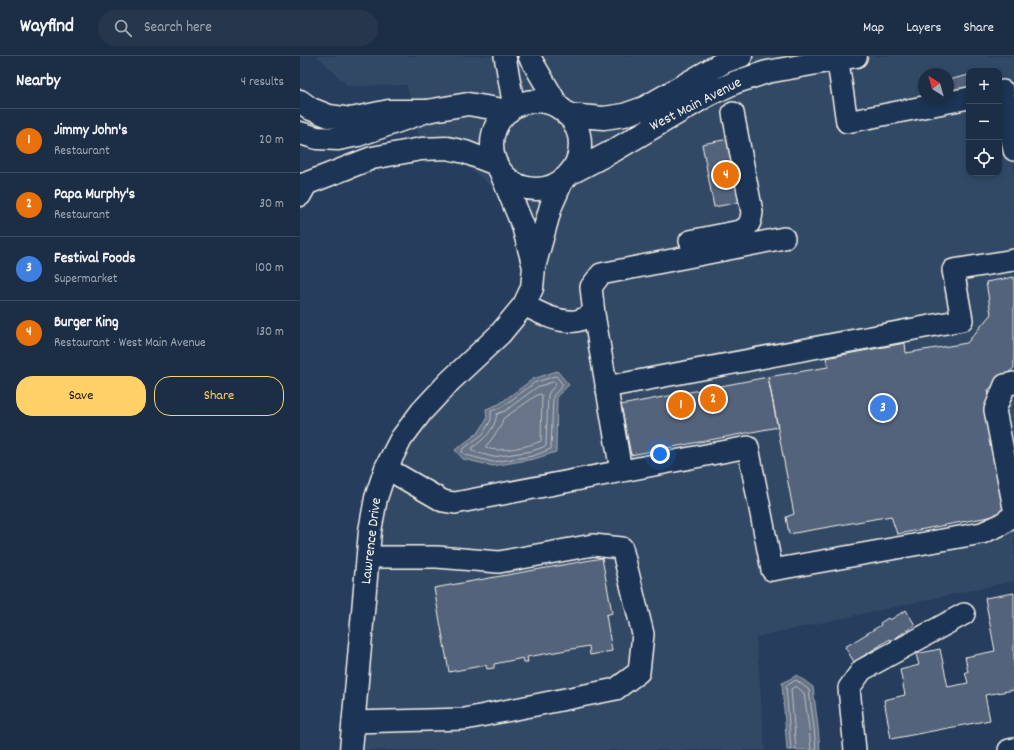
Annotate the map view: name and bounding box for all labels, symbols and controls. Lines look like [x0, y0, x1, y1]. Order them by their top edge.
search box [98, 10, 378, 46]
text: Wayfind [20, 14, 74, 41]
icon: search [112, 17, 134, 39]
text: Search here [144, 17, 212, 39]
text: Map [863, 18, 884, 38]
text: Layers [906, 18, 941, 38]
text: Share [963, 18, 994, 38]
north arrow [918, 68, 954, 104]
map controls [966, 68, 1002, 176]
button: + [966, 68, 1002, 104]
text: Nearby [16, 70, 60, 94]
street label: West Main Avenue [646, 72, 746, 138]
text: 4 results [241, 73, 284, 92]
button: − [966, 104, 1002, 140]
text: Jimmy John's [54, 120, 128, 142]
text: 1 [28, 131, 30, 150]
text: 20 m [259, 131, 284, 150]
button: locate [966, 140, 1002, 176]
text: Restaurant [54, 142, 110, 161]
pin: 4 [713, 160, 739, 190]
text: Papa Murphy's [54, 184, 135, 206]
text: 2 [26, 195, 32, 214]
text: 30 m [259, 195, 284, 214]
text: Restaurant [54, 206, 110, 225]
text: Festival Foods [54, 248, 136, 270]
text: 3 [26, 259, 32, 278]
text: 100 m [255, 259, 284, 278]
text: Supermarket [54, 270, 118, 289]
text: Burger King [54, 312, 119, 334]
text: 4 [26, 323, 32, 342]
text: 130 m [256, 323, 284, 342]
text: Restaurant · West Main Avenue [54, 334, 206, 353]
button: Save [16, 376, 146, 416]
button: Share [154, 376, 284, 416]
pin: 2 [700, 384, 726, 414]
pin: 1 [668, 390, 694, 420]
pin: 3 [870, 393, 896, 423]
your location [650, 444, 670, 464]
street label: Lawrence Drive [356, 496, 388, 585]

